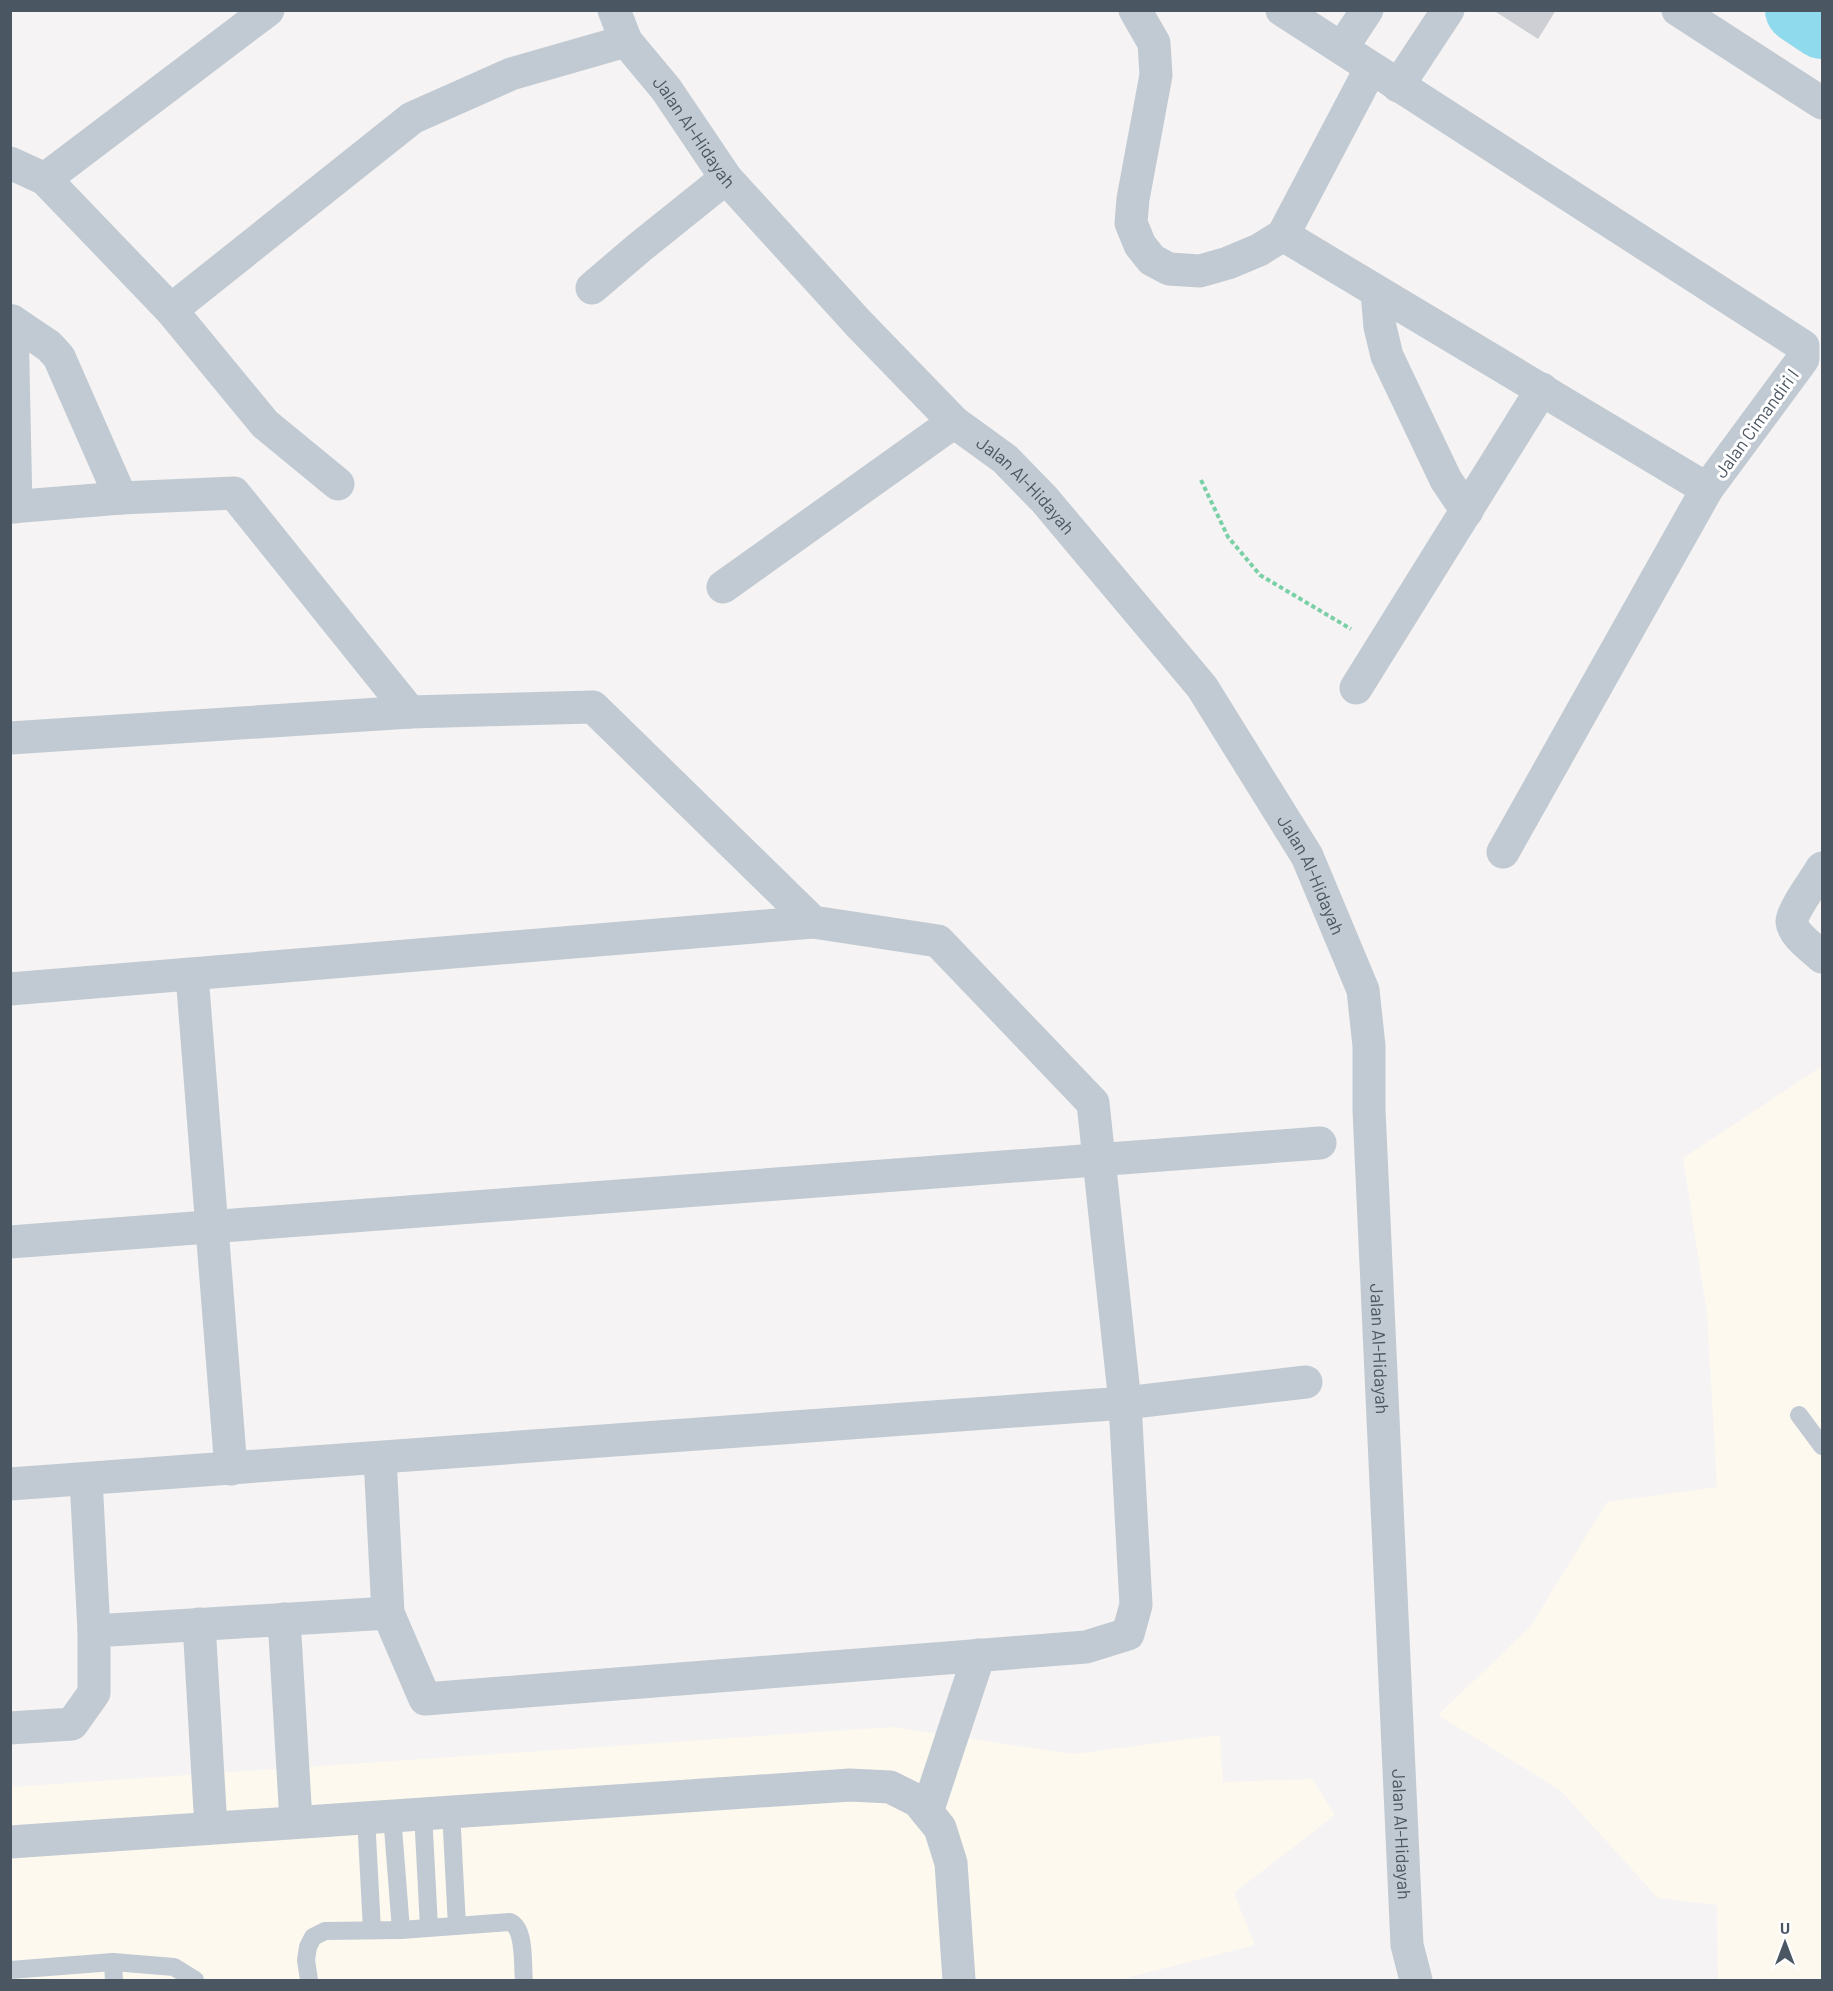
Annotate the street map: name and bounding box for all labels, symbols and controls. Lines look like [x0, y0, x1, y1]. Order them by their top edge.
street label: Jalan Al-Hidayah [649, 71, 740, 192]
street label: Jalan Cimandiri I [1709, 364, 1803, 482]
street label: Jalan Al-Hidayah [972, 431, 1080, 539]
street label: Jalan Al-Hidayah [1273, 810, 1350, 938]
street label: Jalan Al-Hidayah [1366, 1283, 1394, 1415]
street label: Jalan Al-Hidayah [1388, 1768, 1416, 1900]
north arrow [1755, 1913, 1815, 1973]
text: U [1780, 1918, 1790, 1937]

